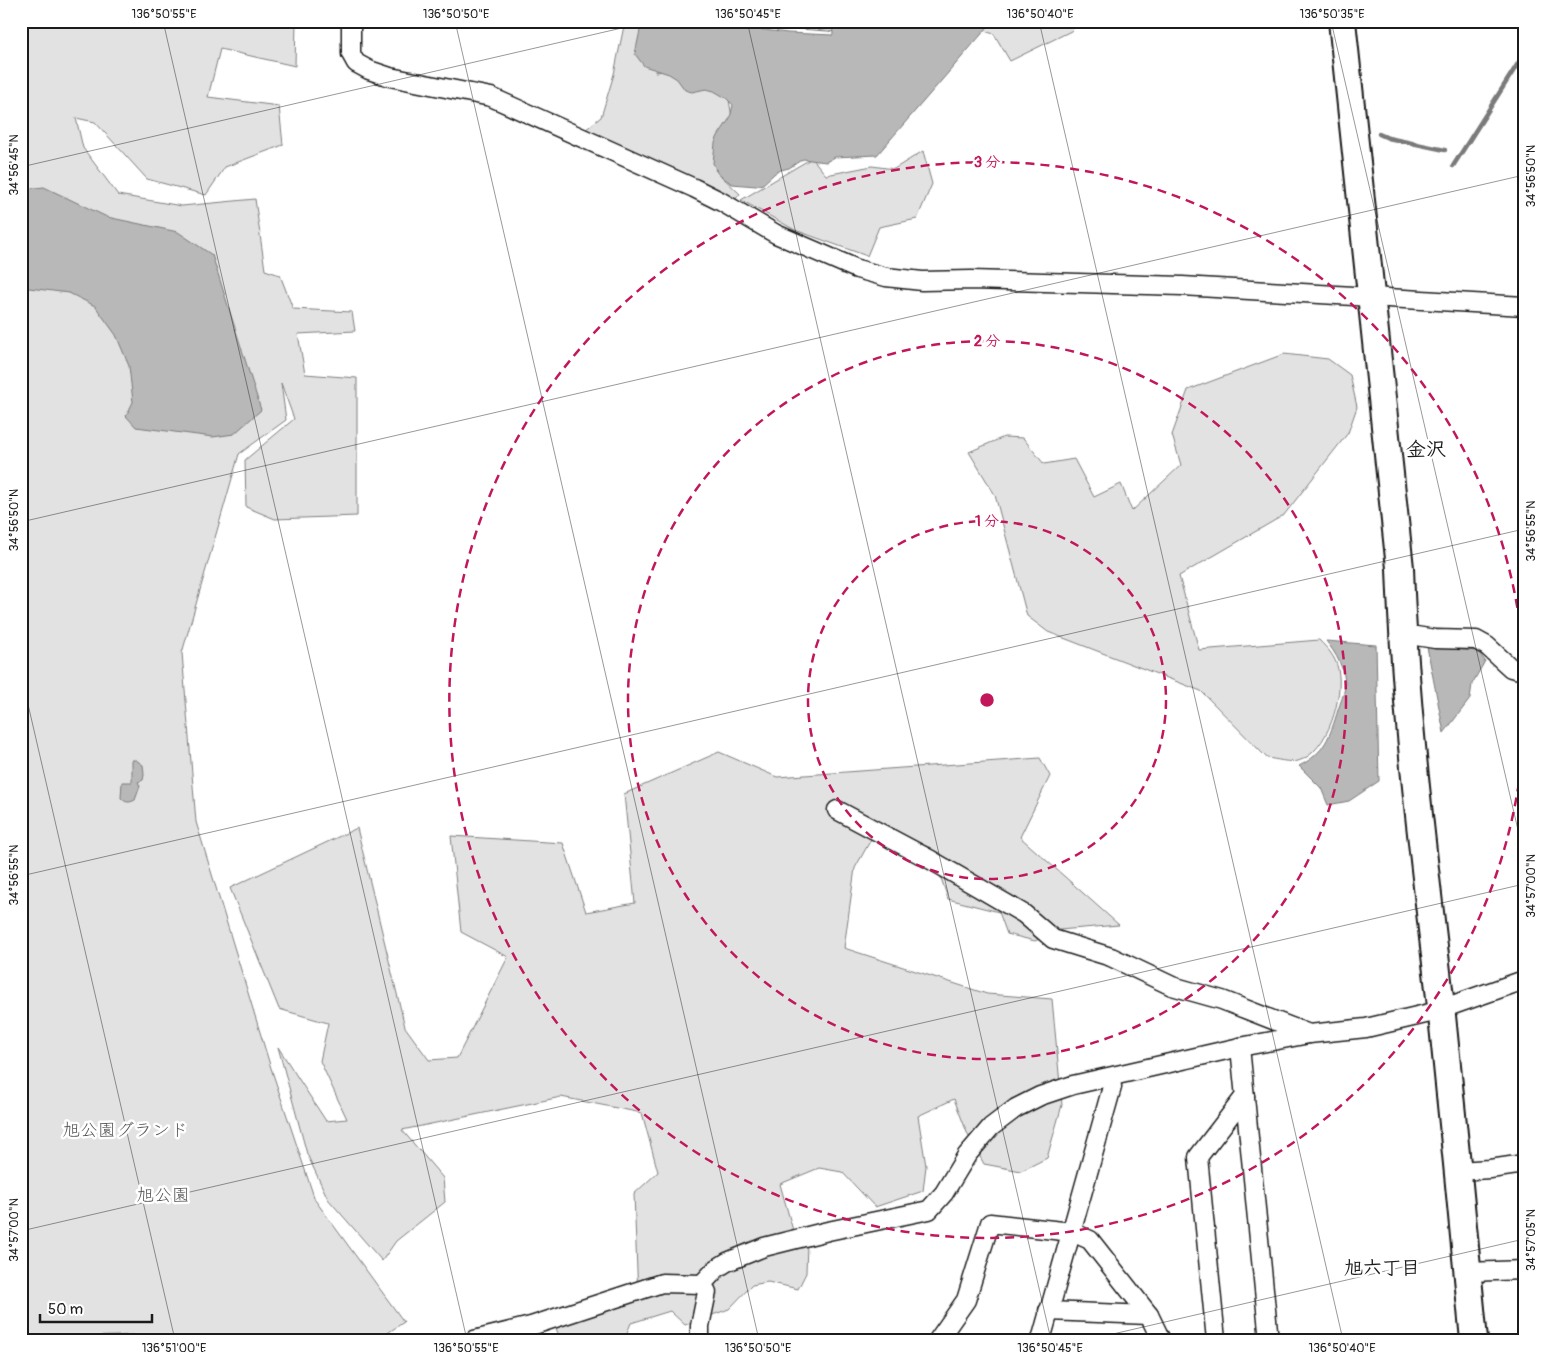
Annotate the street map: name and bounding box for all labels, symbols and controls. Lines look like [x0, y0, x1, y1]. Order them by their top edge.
text: 136°50'55"E [132, 7, 196, 22]
text: 136°50'50"E [423, 7, 489, 22]
text: 136°50'45"E [715, 7, 781, 22]
text: 136°50'40"E [1007, 7, 1073, 22]
text: 136°50'35"E [1299, 7, 1365, 22]
text: 34°56'45"N [7, 134, 22, 196]
text: 34°56'50"N [1524, 145, 1539, 207]
text: 3 分 [974, 153, 1000, 172]
text: 2 分 [974, 332, 1000, 351]
district label: 金沢 [1406, 437, 1446, 462]
text: 34°56'50"N [7, 489, 22, 551]
text: 34°56'55"N [1524, 501, 1539, 561]
text: 1 分 [975, 512, 999, 531]
centre of rings [978, 691, 996, 709]
text: 34°56'55"N [7, 845, 22, 905]
text: 34°57'00"N [1524, 854, 1539, 918]
park label: 旭公園グランド [62, 1119, 188, 1142]
park label: 旭公園 [136, 1184, 190, 1207]
text: 34°57'00"N [7, 1198, 22, 1262]
text: 34°57'05"N [1524, 1209, 1539, 1271]
district label: 旭六丁目 [1344, 1256, 1420, 1280]
scale bar [40, 1291, 152, 1323]
text: 50 m [48, 1300, 83, 1319]
text: 136°51'00"E [142, 1341, 206, 1356]
text: 136°50'55"E [434, 1341, 498, 1356]
text: 136°50'50"E [725, 1341, 791, 1356]
text: 136°50'45"E [1017, 1341, 1083, 1356]
text: 136°50'40"E [1309, 1341, 1375, 1356]

